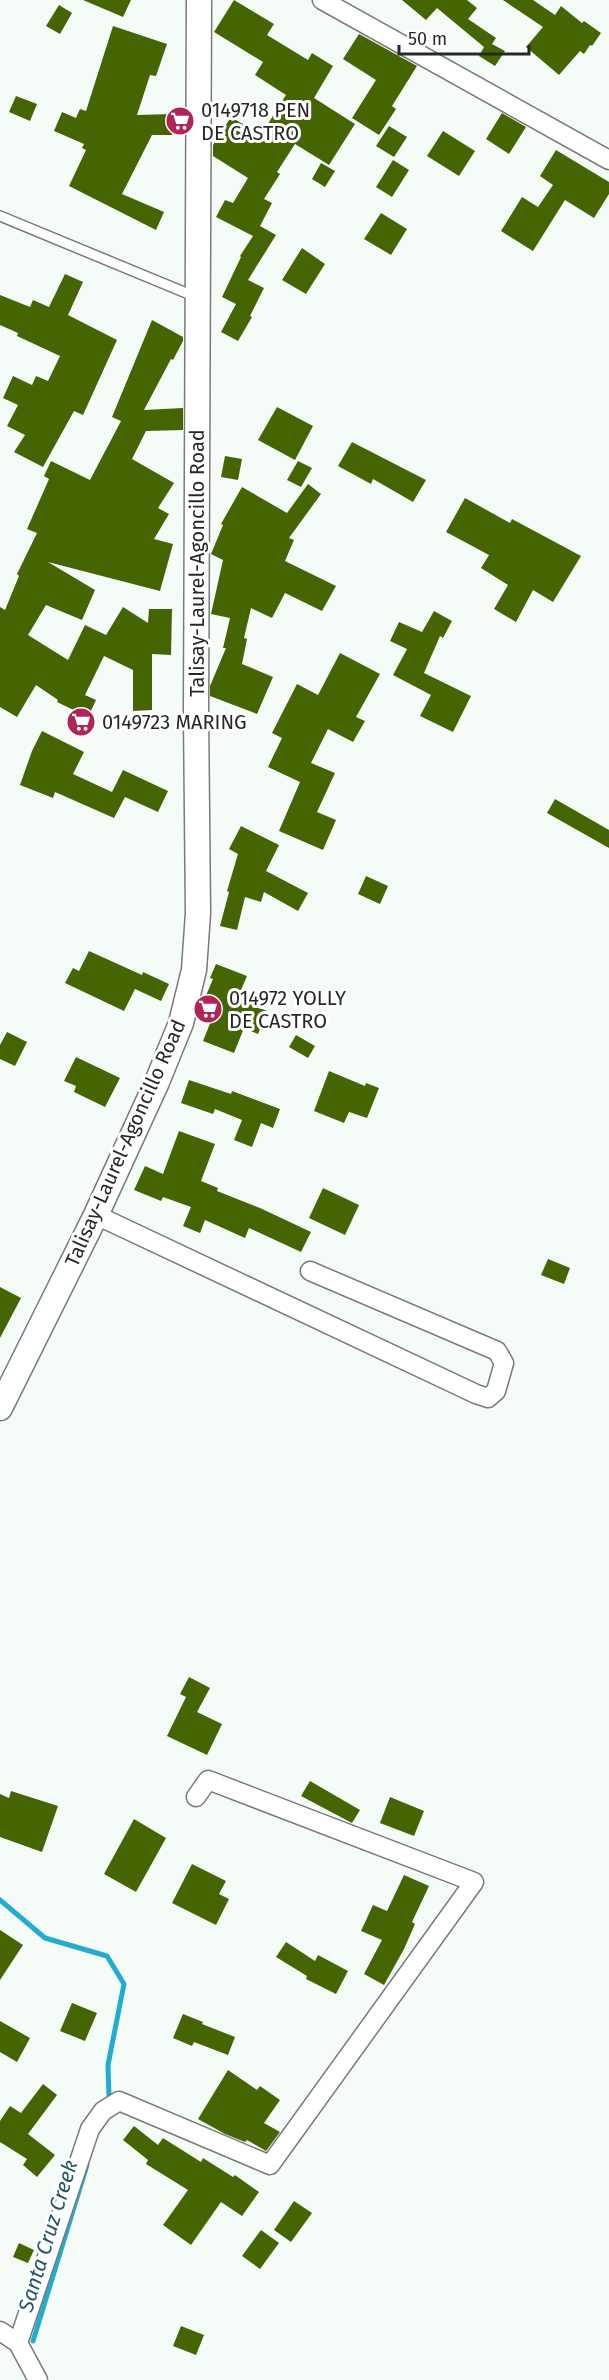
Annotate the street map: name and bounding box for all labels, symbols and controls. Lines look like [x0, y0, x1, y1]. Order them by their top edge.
scale bar [399, 18, 530, 56]
text: 50 m [408, 28, 447, 50]
place label: 0149718 PEN DE CASTRO [201, 98, 310, 145]
supermarket icon: 0149718 PEN DE CASTRO [164, 105, 196, 137]
street label: Talisay-Laurel-Agoncillo Road [185, 429, 209, 697]
supermarket icon: 0149723 MARING [65, 706, 97, 738]
place label: 0149723 MARING [102, 710, 247, 734]
place label: 014972 YOLLY DE CASTRO [229, 986, 346, 1033]
supermarket icon: 014972 YOLLY DE CASTRO [192, 993, 224, 1025]
street label: Talisay-Laurel-Agoncillo Road [60, 1016, 190, 1270]
water label: Santa Cruz Creek [12, 2157, 83, 2316]

